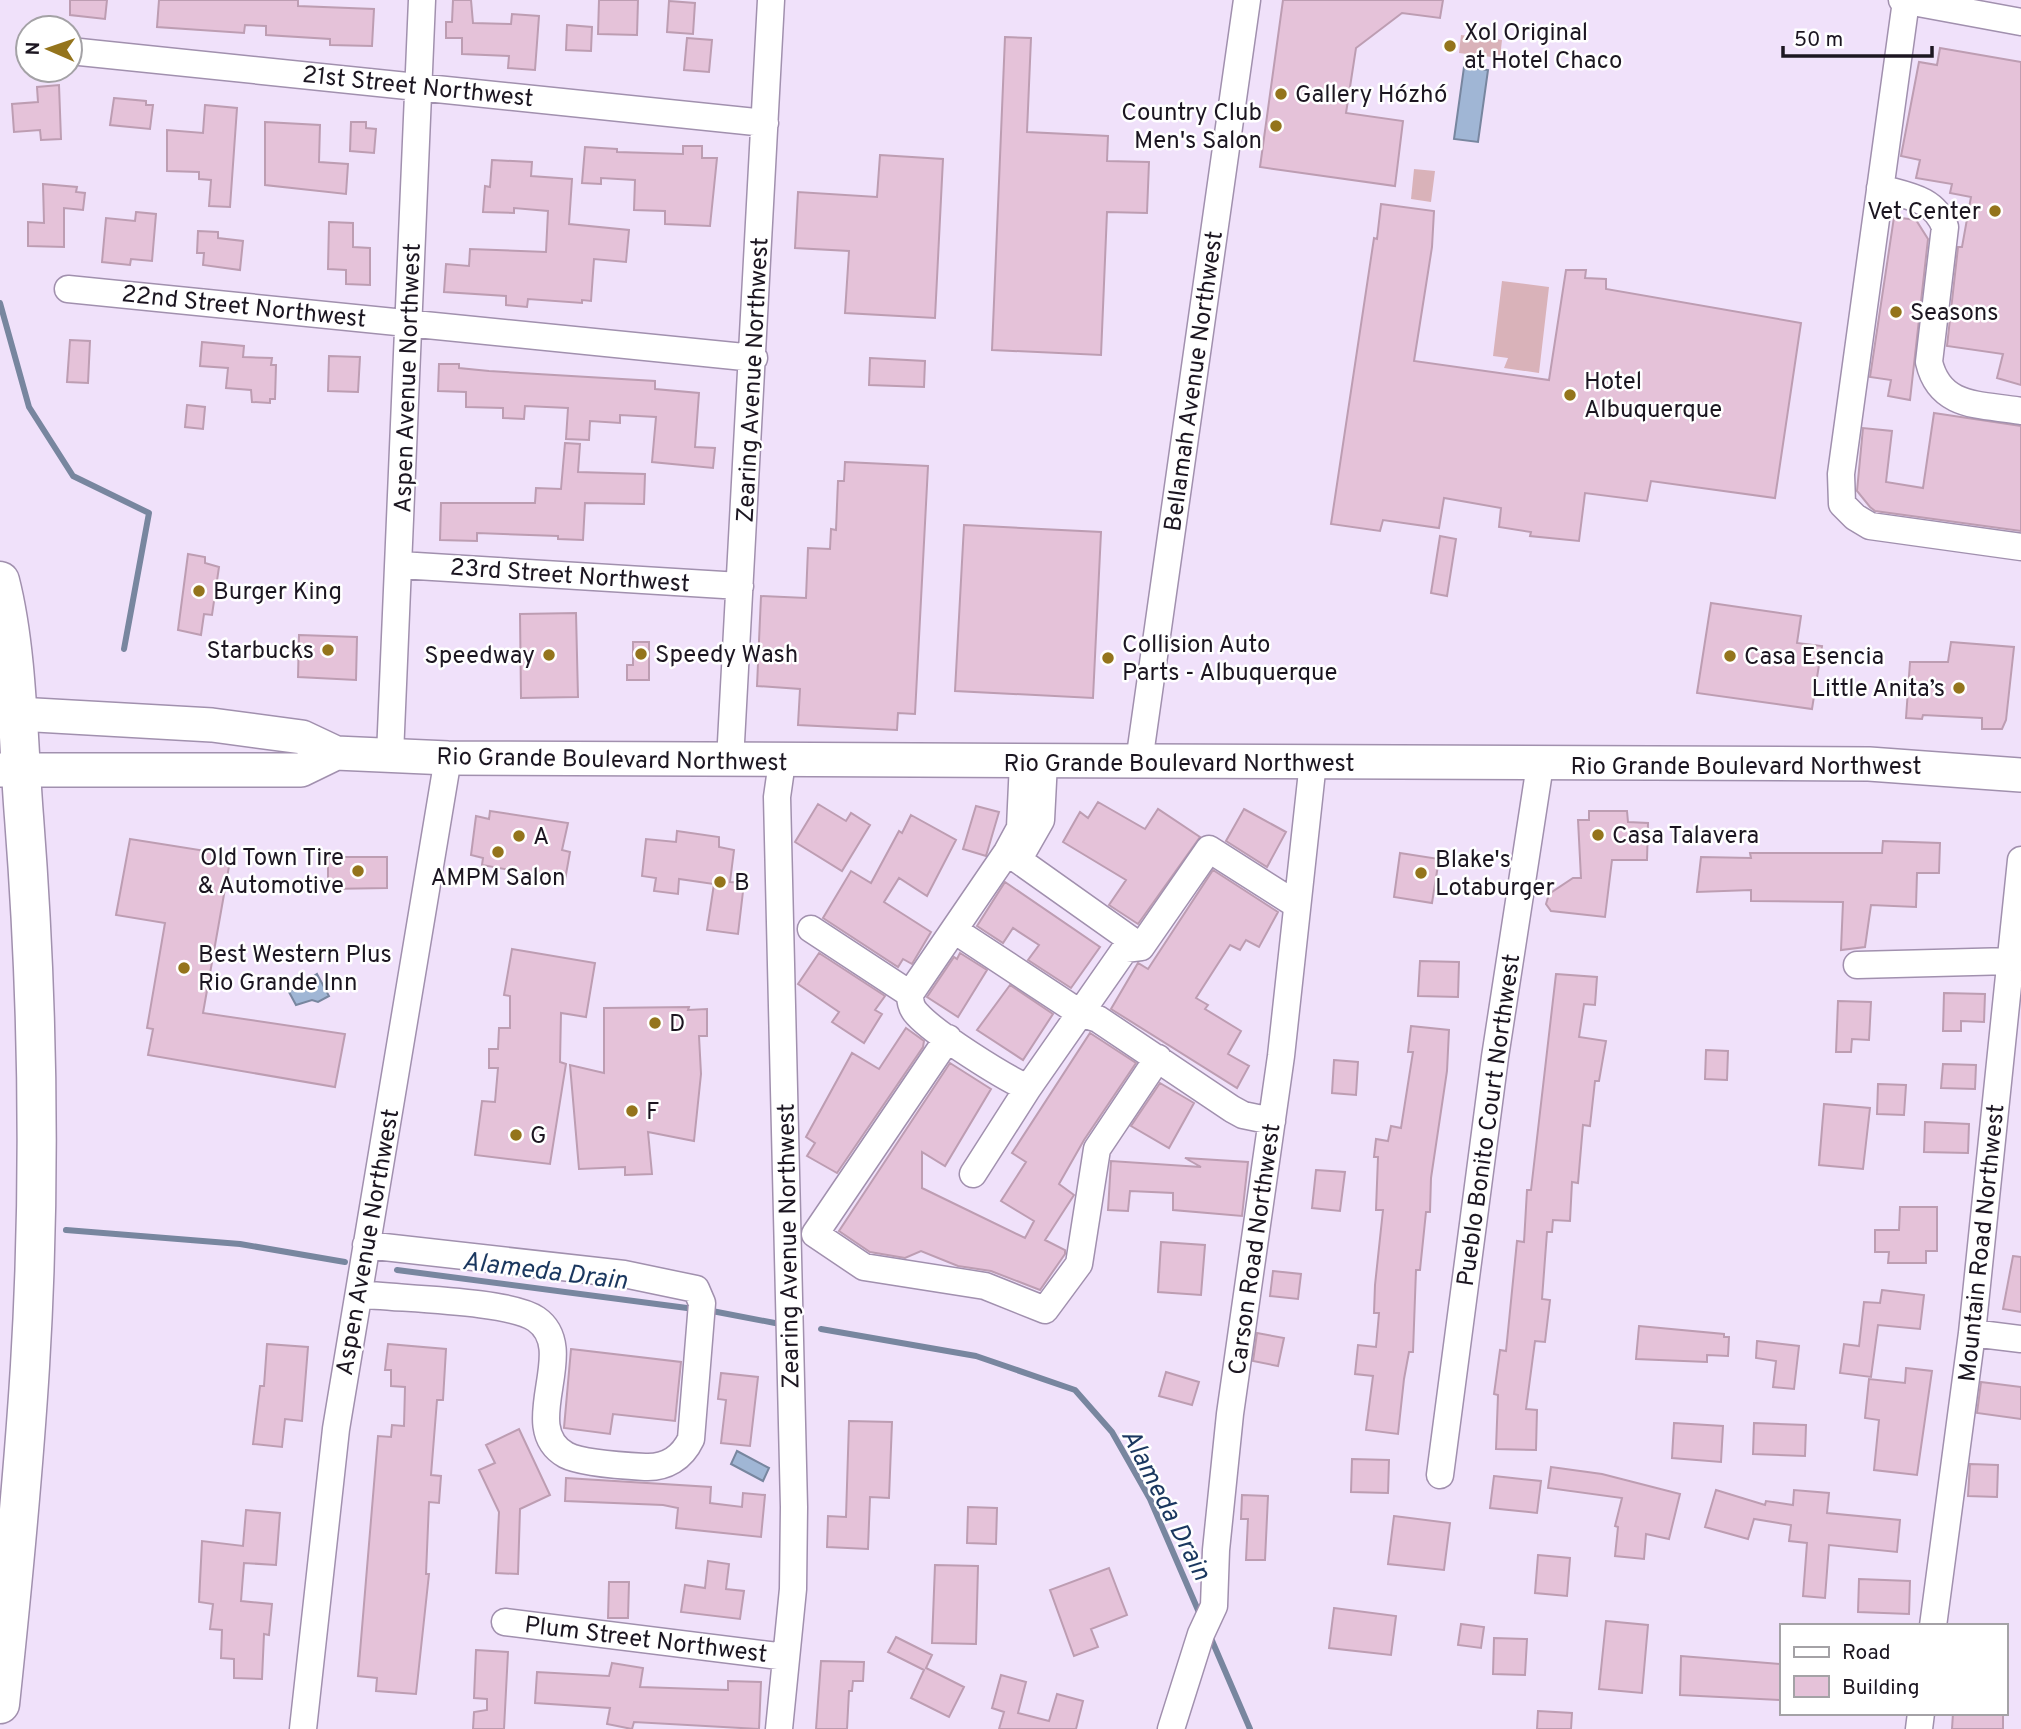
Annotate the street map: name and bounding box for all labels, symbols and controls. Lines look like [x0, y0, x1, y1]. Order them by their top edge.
north arrow [14, 14, 84, 84]
scale bar [1783, 14, 1932, 58]
place label: Xol Original at Hotel Chaco [1464, 19, 1622, 77]
text: 50 m [1794, 27, 1843, 54]
marker: Xol Original at Hotel Chaco [1442, 38, 1458, 54]
text: N [22, 41, 46, 56]
street label: 21st Street Northwest [301, 61, 535, 115]
place label: Gallery Hózhó [1295, 81, 1447, 111]
marker: Gallery Hózhó [1273, 86, 1289, 102]
place label: Country Club Men's Salon [1121, 99, 1262, 157]
marker: Country Club Men's Salon [1268, 118, 1284, 134]
place label: Vet Center [1867, 198, 1981, 228]
marker: Vet Center [1987, 203, 2003, 219]
street label: Bellamah Avenue Northwest [1159, 229, 1231, 533]
street label: Zearing Avenue Northwest [732, 237, 776, 524]
street label: Aspen Avenue Northwest [389, 243, 429, 514]
street label: 22nd Street Northwest [120, 280, 368, 336]
place label: Seasons [1910, 299, 1998, 329]
marker: Seasons [1888, 304, 1904, 320]
place label: Hotel Albuquerque [1584, 368, 1722, 426]
marker: Hotel Albuquerque [1562, 387, 1578, 403]
street label: 23rd Street Northwest [449, 554, 691, 600]
place label: Burger King [213, 578, 342, 608]
marker: Burger King [191, 583, 207, 599]
place label: Collision Auto Parts - Albuquerque [1122, 631, 1337, 689]
place label: Starbucks [206, 637, 314, 667]
place label: Speedy Wash [655, 641, 798, 671]
marker: Starbucks [320, 642, 336, 658]
place label: Speedway [424, 642, 535, 672]
place label: Casa Esencia [1744, 643, 1884, 673]
marker: Speedy Wash [633, 646, 649, 662]
marker: Speedway [541, 647, 557, 663]
marker: Casa Esencia [1722, 648, 1738, 664]
marker: Collision Auto Parts - Albuquerque [1100, 650, 1116, 666]
place label: Little Anita’s [1812, 675, 1945, 705]
marker: Little Anita’s [1951, 680, 1967, 696]
street label: Rio Grande Boulevard Northwest [436, 743, 788, 779]
street label: Rio Grande Boulevard Northwest [1003, 750, 1355, 780]
street label: Rio Grande Boulevard Northwest [1570, 753, 1922, 783]
place label: Casa Talavera [1612, 822, 1759, 852]
place label: A [533, 823, 549, 853]
marker: Casa Talavera [1590, 827, 1606, 843]
marker: A [511, 828, 527, 844]
place label: Old Town Tire & Automotive [198, 844, 344, 902]
marker: AMPM Salon [490, 844, 506, 860]
place label: Blake's Lotaburger [1435, 846, 1555, 904]
marker: Old Town Tire & Automotive [350, 863, 366, 879]
place label: AMPM Salon [430, 864, 566, 894]
marker: Blake's Lotaburger [1413, 865, 1429, 881]
place label: B [734, 869, 750, 899]
marker: B [712, 874, 728, 890]
place label: Best Western Plus Rio Grande Inn [198, 941, 392, 999]
street label: Pueblo Bonito Court Northwest [1452, 952, 1528, 1288]
marker: Best Western Plus Rio Grande Inn [176, 960, 192, 976]
place label: D [669, 1010, 685, 1040]
marker: D [647, 1015, 663, 1031]
place label: F [646, 1098, 660, 1128]
marker: F [624, 1103, 640, 1119]
street label: Zearing Avenue Northwest [773, 1103, 807, 1389]
street label: Mountain Road Northwest [1953, 1103, 2012, 1384]
street label: Aspen Avenue Northwest [331, 1107, 407, 1378]
place label: G [530, 1122, 547, 1152]
street label: Carson Road Northwest [1223, 1122, 1288, 1377]
marker: G [508, 1127, 524, 1143]
water label: Alameda Drain [460, 1246, 629, 1299]
water label: Alameda Drain [1112, 1424, 1217, 1587]
street label: Plum Street Northwest [523, 1611, 769, 1671]
legend [1780, 1624, 2007, 1715]
text: Road [1842, 1640, 1891, 1667]
text: Building [1842, 1675, 1920, 1702]

